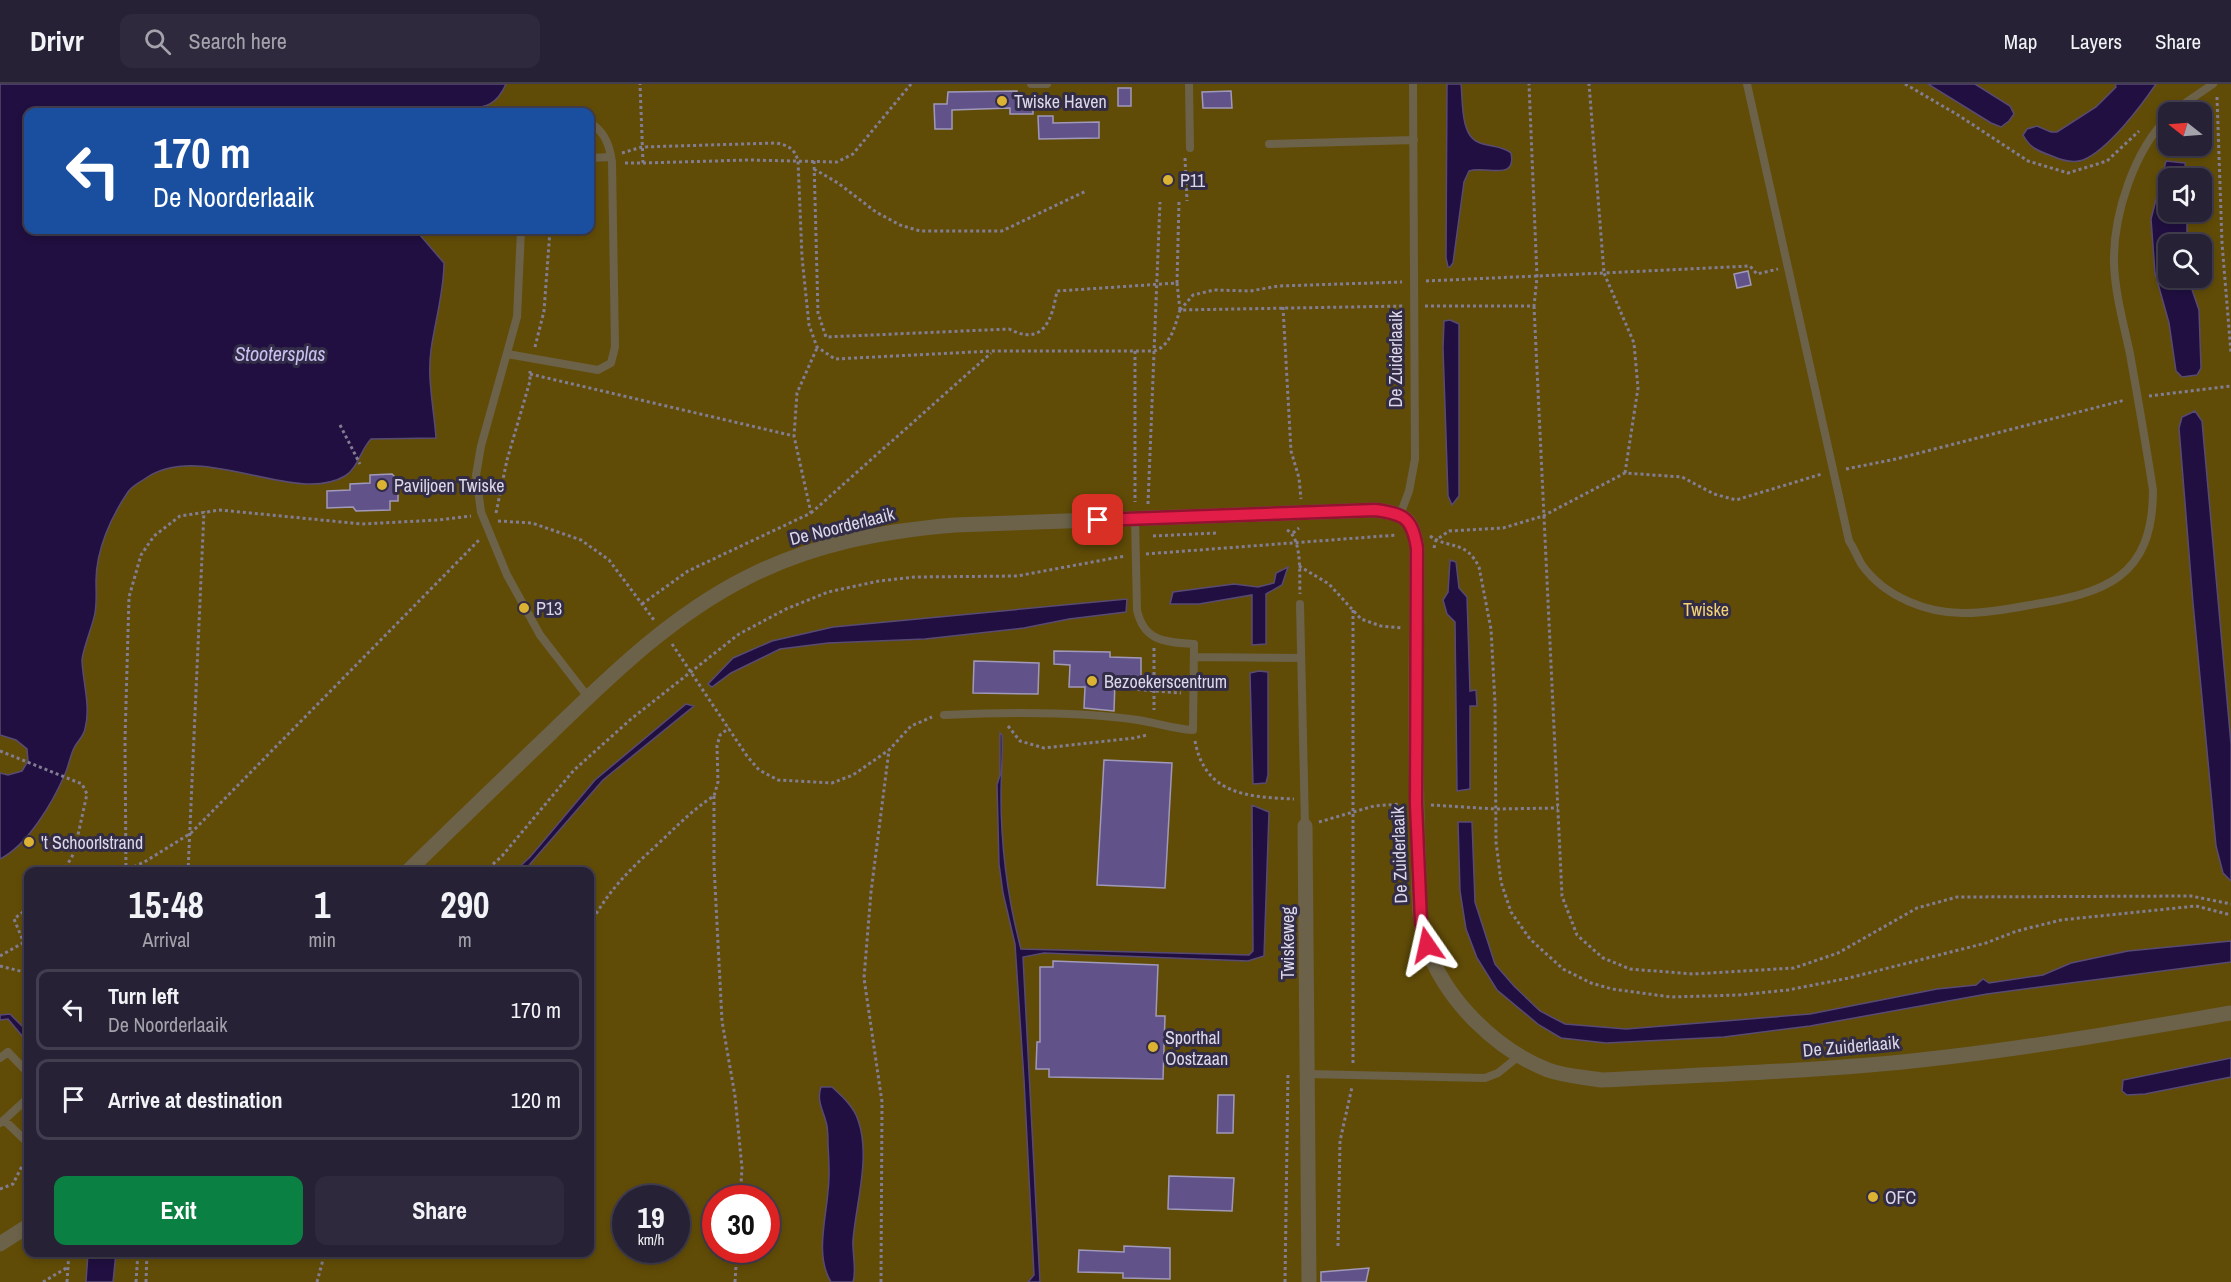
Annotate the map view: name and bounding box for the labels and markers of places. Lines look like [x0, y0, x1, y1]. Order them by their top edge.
place label: Twiske Haven [1014, 89, 1107, 114]
marker: Twiske Haven [995, 94, 1009, 108]
place label: P11 [1180, 168, 1206, 193]
marker: P11 [1161, 173, 1175, 187]
place label: Paviljoen Twiske [394, 473, 505, 498]
marker: Paviljoen Twiske [375, 478, 389, 492]
pin [1072, 494, 1123, 545]
place label: P13 [536, 596, 562, 621]
marker: P13 [517, 601, 531, 615]
place label: Bezoekerscentrum [1104, 669, 1227, 694]
marker: Bezoekerscentrum [1085, 674, 1099, 688]
place label: 't Schoorlstrand [41, 830, 143, 855]
marker: 't Schoorlstrand [22, 835, 36, 849]
place label: Sporthal Oostzaan [1165, 1025, 1228, 1071]
marker: Sporthal Oostzaan [1146, 1040, 1160, 1054]
place label: OFC [1885, 1185, 1916, 1210]
marker: OFC [1866, 1190, 1880, 1204]

